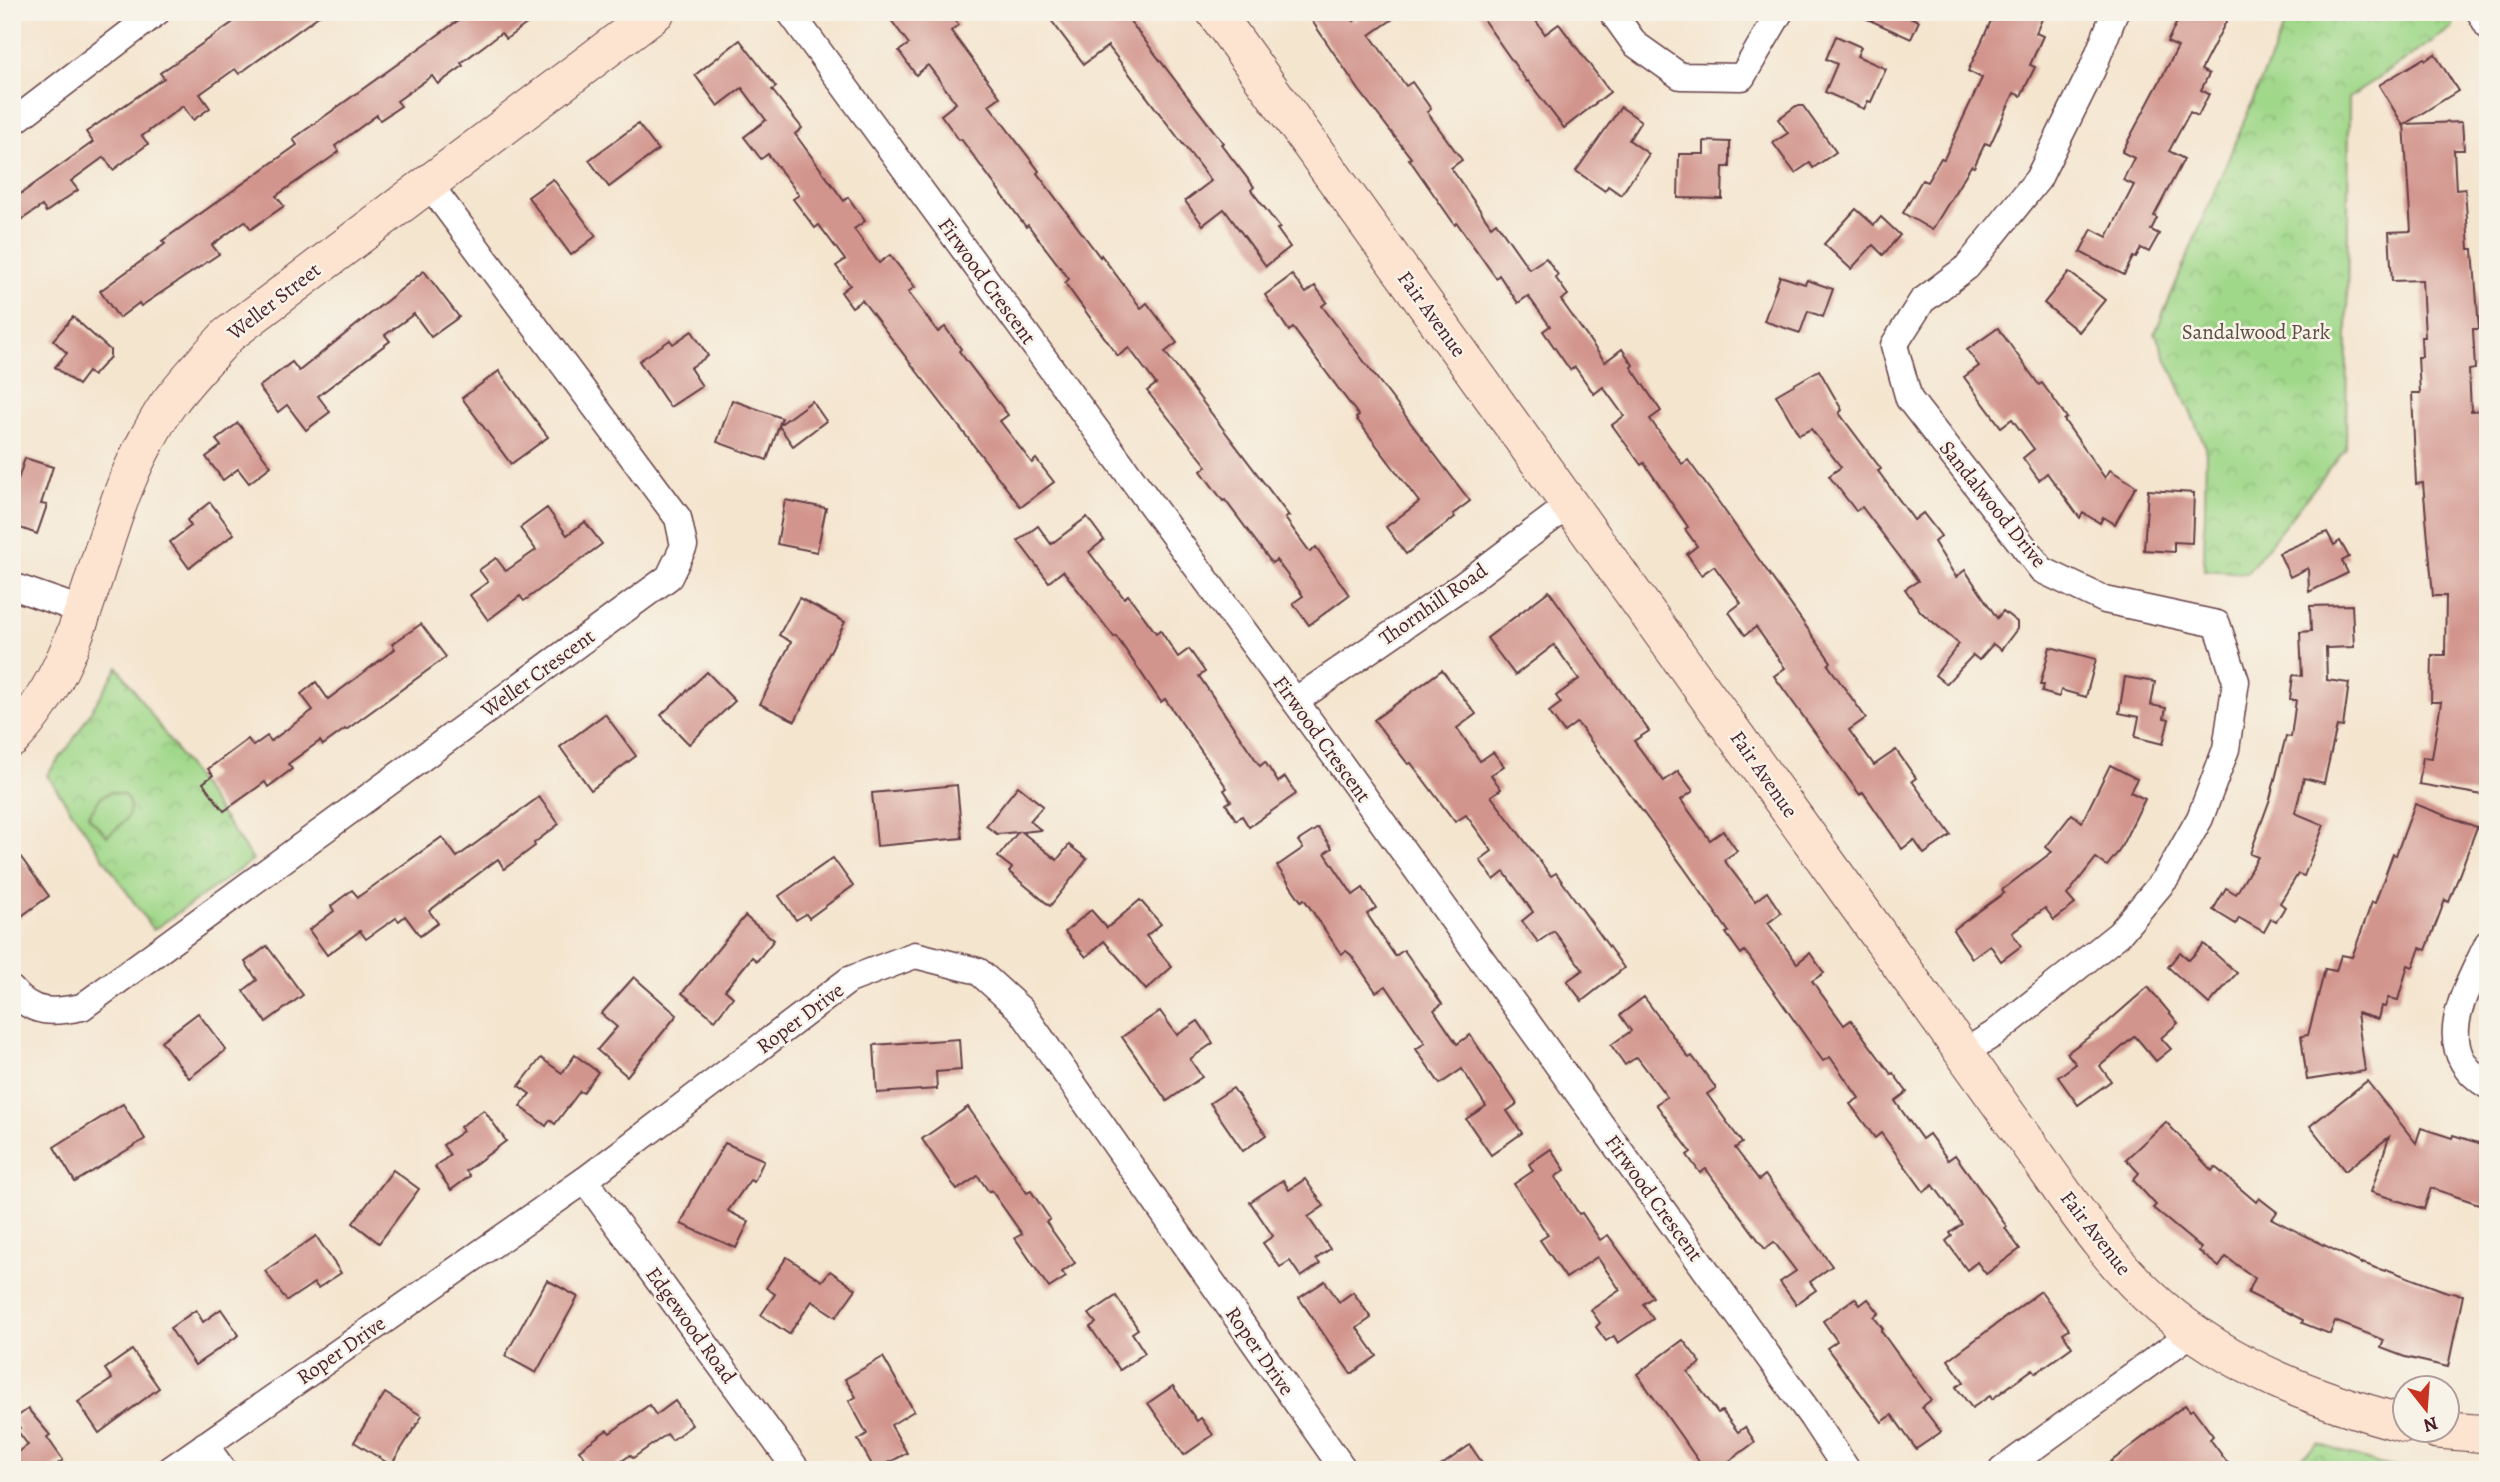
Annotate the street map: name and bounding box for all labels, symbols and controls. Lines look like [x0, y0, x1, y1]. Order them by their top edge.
street label: Firwood Crescent [932, 212, 1043, 350]
street label: Weller Street [221, 256, 326, 347]
street label: Fair Avenue [1391, 265, 1473, 363]
park label: Sandalwood Park [2182, 318, 2331, 346]
street label: Sandalwood Drive [1933, 435, 2053, 573]
street label: Thornhill Road [1373, 556, 1493, 652]
street label: Weller Crescent [475, 622, 601, 724]
street label: Firwood Crescent [1267, 670, 1378, 808]
street label: Fair Avenue [1724, 725, 1804, 823]
street label: Roper Drive [751, 976, 849, 1060]
street label: Firwood Crescent [1599, 1129, 1710, 1267]
street label: Fair Avenue [2054, 1185, 2138, 1281]
street label: Edgewood Road [639, 1261, 743, 1389]
street label: Roper Drive [1219, 1301, 1301, 1401]
street label: Roper Drive [291, 1309, 391, 1391]
north arrow [2392, 1374, 2462, 1444]
text: N [2420, 1410, 2441, 1439]

